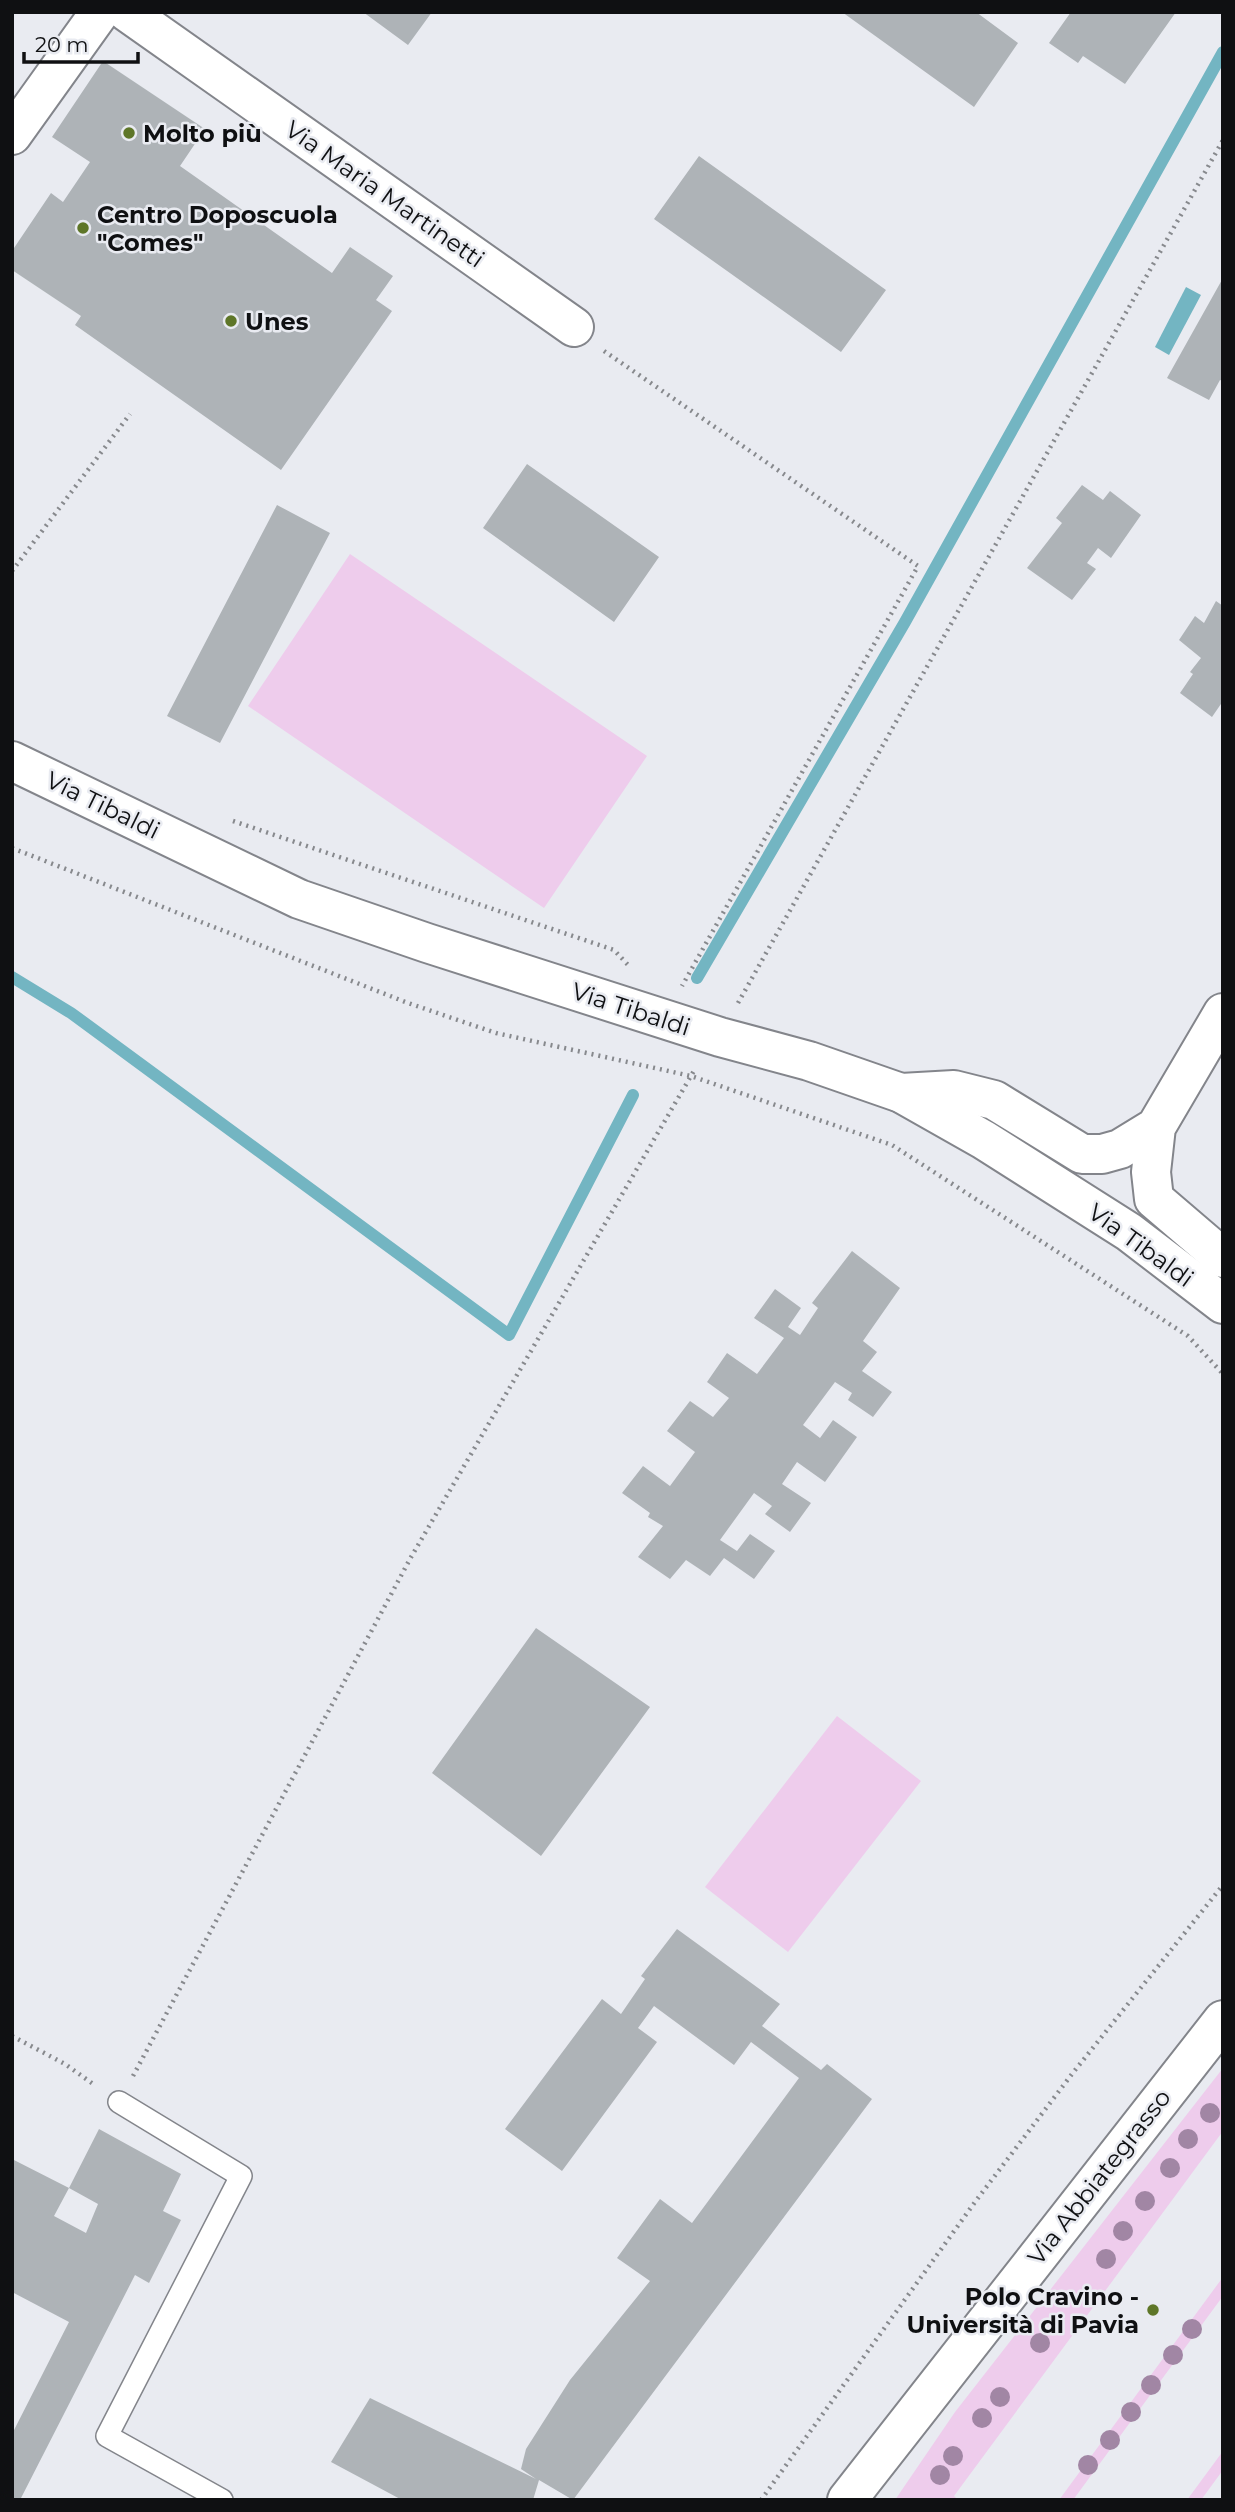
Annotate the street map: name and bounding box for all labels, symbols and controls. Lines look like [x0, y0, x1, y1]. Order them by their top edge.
scale bar [24, 21, 138, 65]
text: 20 m [35, 32, 89, 57]
street label: Via Maria Martinetti [280, 114, 490, 274]
place label: Molto più [143, 119, 262, 148]
marker: Molto più [121, 125, 137, 141]
place label: Centro Doposcuola "Comes" [97, 200, 338, 257]
marker: Centro Doposcuola "Comes" [75, 220, 91, 236]
place label: Unes [245, 307, 309, 336]
marker: Unes [223, 313, 239, 329]
street label: Via Tibaldi [41, 765, 165, 845]
street label: Via Tibaldi [568, 976, 694, 1042]
street label: Via Tibaldi [1083, 1197, 1199, 1293]
street label: Via Abbiategrasso [1021, 2083, 1177, 2271]
place label: Polo Cravino - Università di Pavia [906, 2282, 1139, 2339]
marker: Polo Cravino - Università di Pavia [1145, 2302, 1161, 2318]

